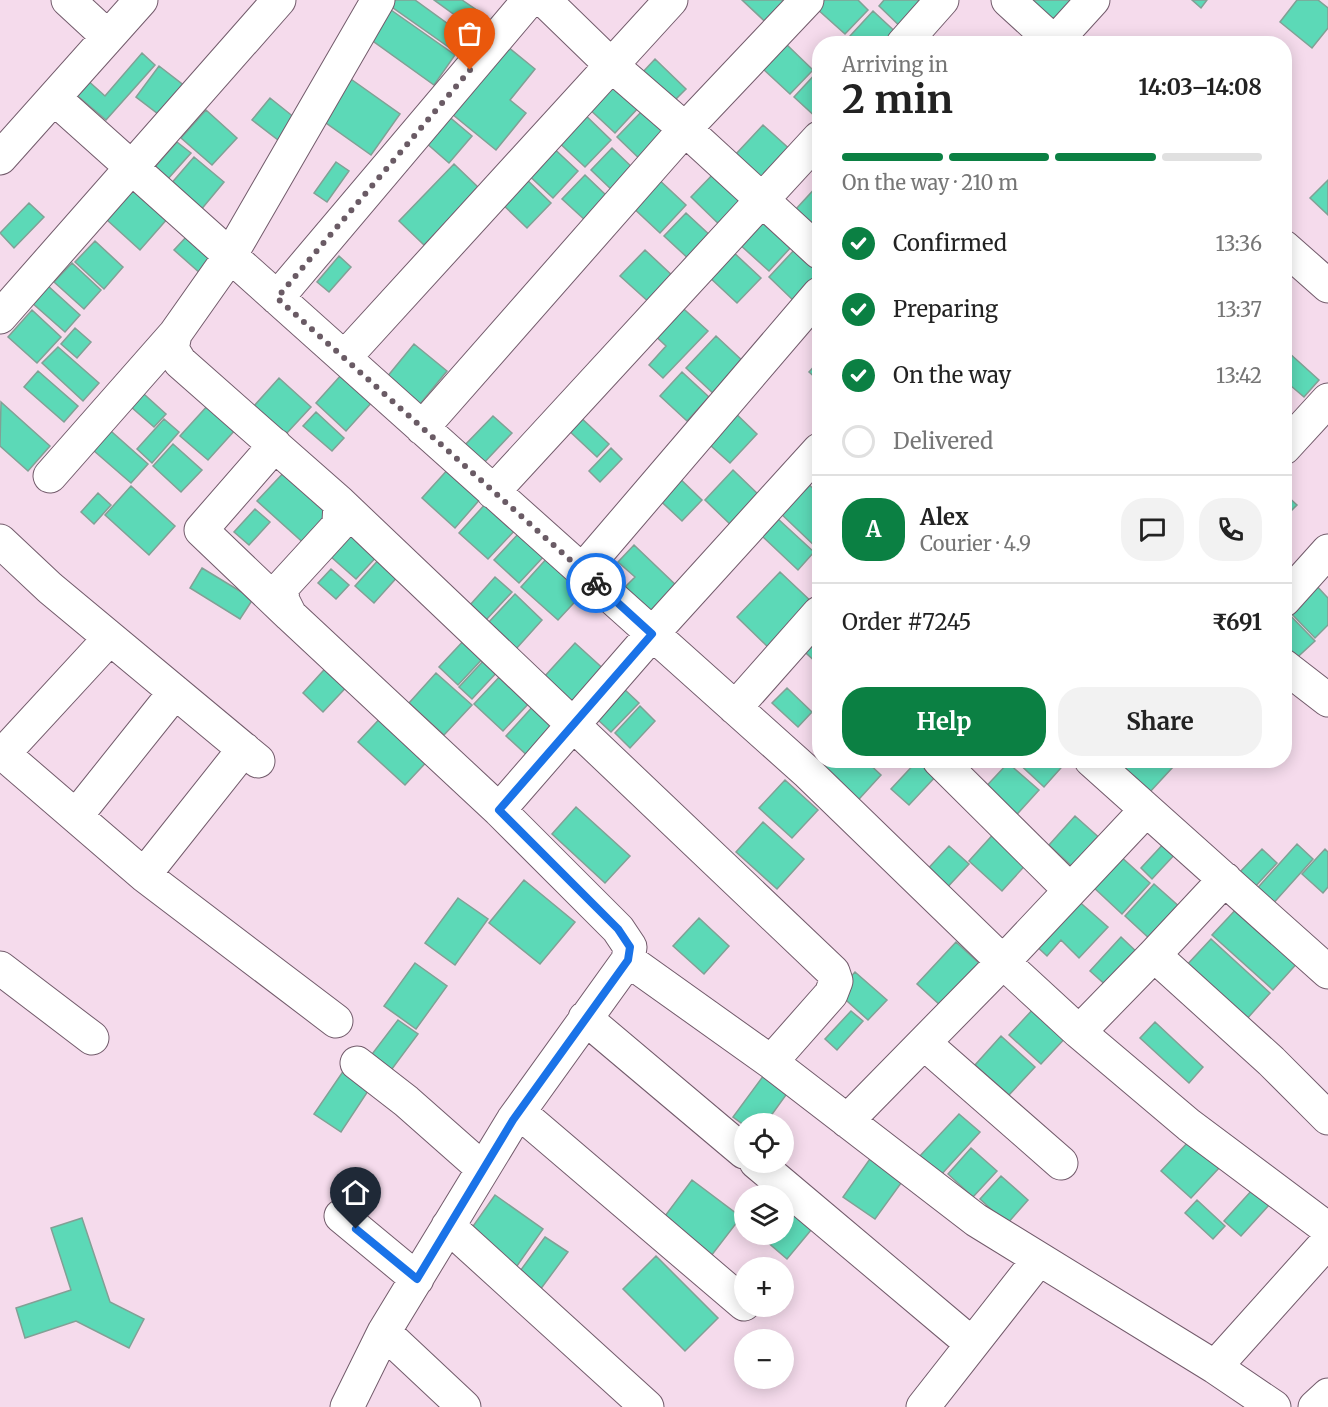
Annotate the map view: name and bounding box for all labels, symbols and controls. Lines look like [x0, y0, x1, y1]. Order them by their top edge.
pin [444, 8, 495, 70]
icon: bag [453, 17, 486, 50]
text: Arriving in [842, 52, 948, 77]
text: 14:03–14:08 [1139, 73, 1262, 101]
text: 2 min [842, 75, 953, 124]
text: On the way · 210 m [842, 170, 1018, 195]
icon: check [842, 227, 875, 260]
text: Confirmed [893, 229, 1007, 257]
text: 13:36 [1216, 231, 1262, 256]
icon: check [842, 293, 875, 326]
text: Preparing [893, 295, 998, 323]
text: 13:37 [1217, 297, 1262, 322]
icon: check [842, 359, 875, 392]
text: On the way [893, 361, 1011, 389]
text: 13:42 [1216, 363, 1262, 388]
text: Delivered [893, 427, 993, 455]
button: chat [1121, 498, 1184, 561]
button: phone [1199, 498, 1262, 561]
text: Alex [920, 503, 969, 531]
text: A [866, 515, 881, 543]
text: Courier · 4.9 [920, 531, 1031, 556]
courier [566, 553, 626, 613]
icon: bike [580, 567, 613, 600]
text: Order #7245 [842, 608, 971, 636]
text: ₹691 [1212, 608, 1262, 636]
button: Help [842, 687, 1046, 756]
button: Share [1058, 687, 1262, 756]
map controls [734, 1113, 794, 1389]
button: locate [734, 1113, 794, 1173]
pin [330, 1167, 381, 1229]
icon: home [339, 1176, 372, 1209]
button: layers [734, 1185, 794, 1245]
button: + [734, 1257, 794, 1317]
button: − [734, 1329, 794, 1389]

